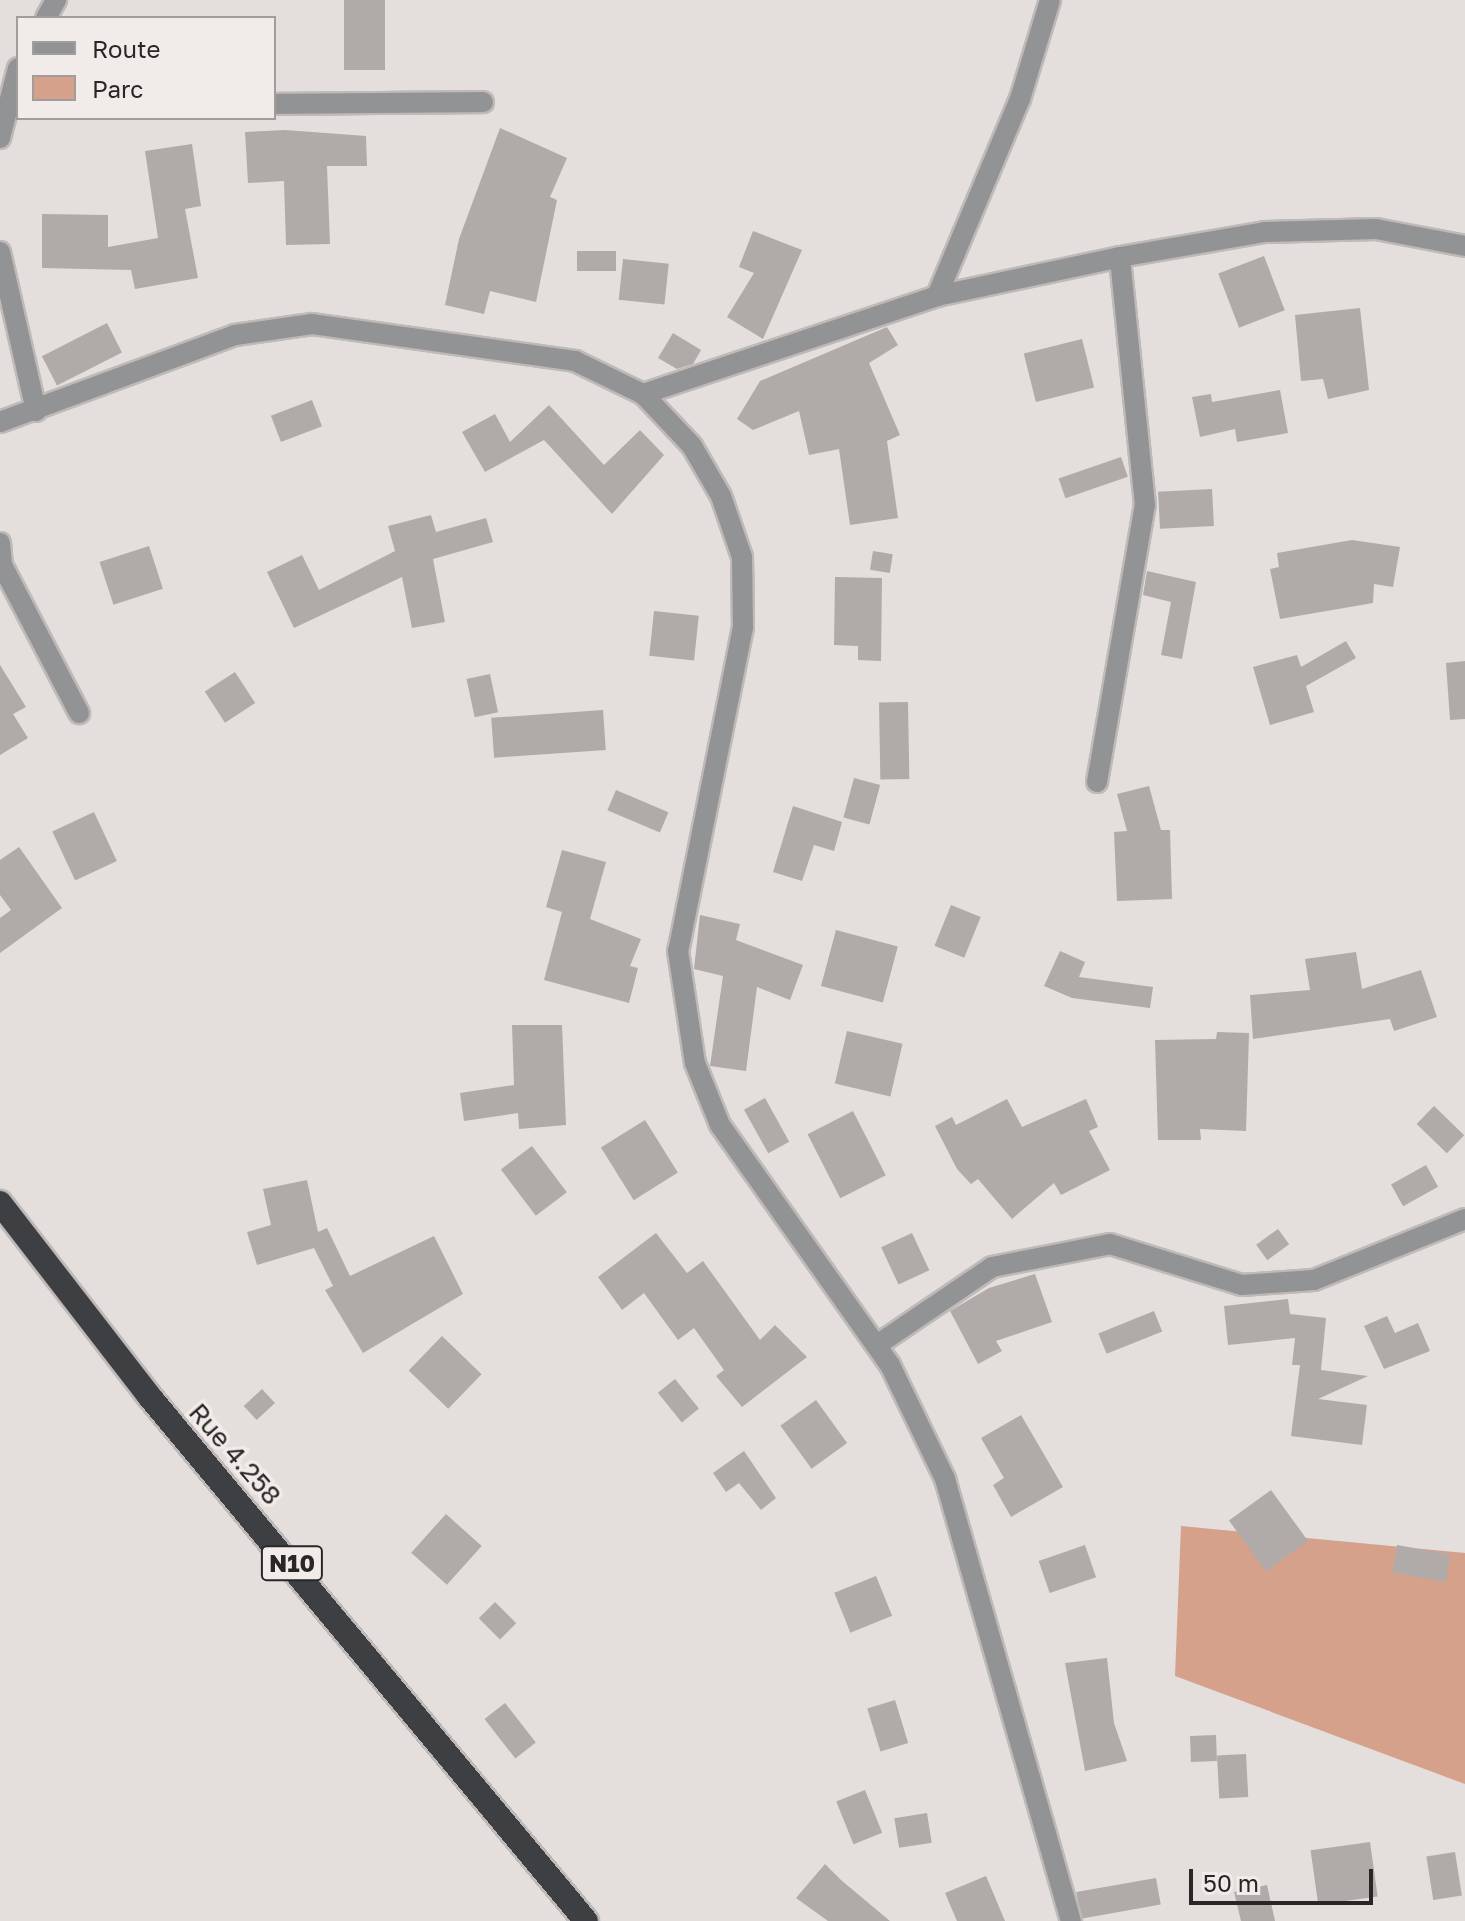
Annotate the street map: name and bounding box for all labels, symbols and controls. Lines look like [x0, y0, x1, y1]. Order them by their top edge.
legend [16, 16, 276, 120]
text: Route [92, 34, 161, 63]
text: Parc [92, 74, 143, 103]
street label: Rue 4.258 [183, 1397, 287, 1511]
road number: N10 [260, 1543, 324, 1583]
scale bar [1193, 1853, 1377, 1903]
text: 50 m [1203, 1868, 1259, 1897]

